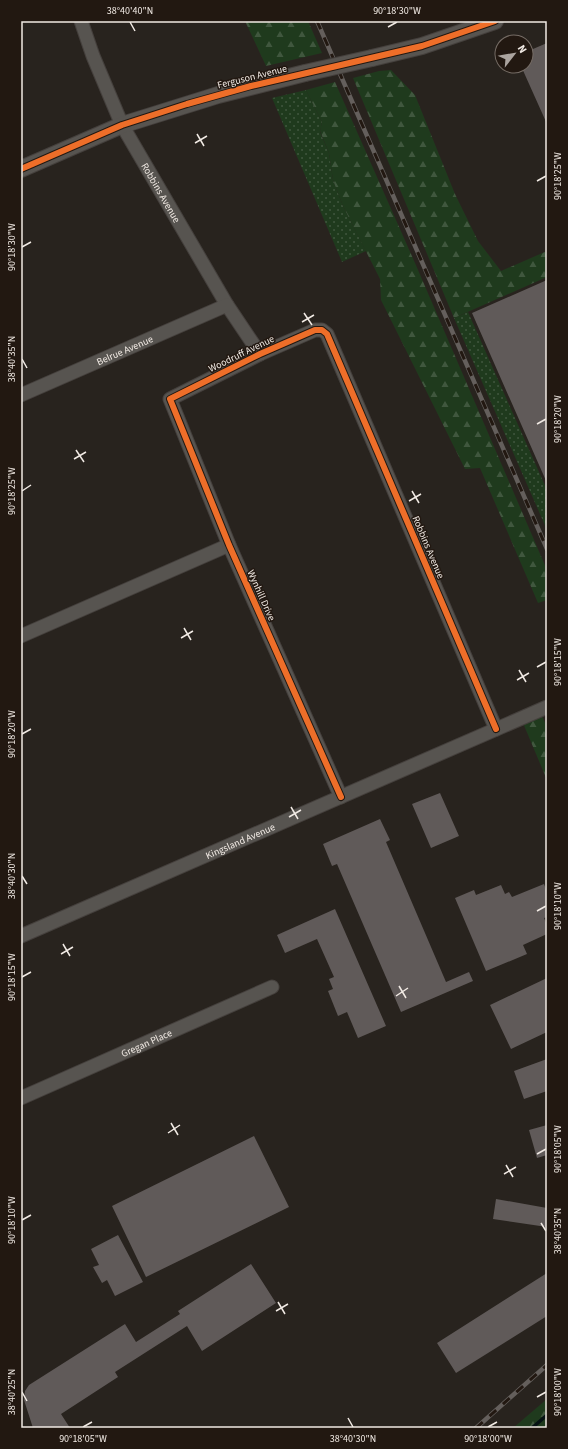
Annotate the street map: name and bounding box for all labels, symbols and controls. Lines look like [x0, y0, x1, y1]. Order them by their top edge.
text: 38°40'40"N [107, 4, 153, 18]
text: 90°18'30"W [373, 4, 421, 18]
north arrow [494, 34, 534, 74]
text: N [514, 42, 530, 56]
street label: Ferguson Avenue [216, 62, 289, 92]
text: 90°18'25"W [551, 152, 565, 200]
street label: Robbins Avenue [138, 161, 183, 226]
text: 90°18'30"W [5, 223, 19, 271]
street label: Belrue Avenue [95, 332, 155, 369]
street label: Woodruff Avenue [206, 332, 277, 376]
text: 38°40'35"N [5, 336, 19, 382]
text: 90°18'20"W [551, 395, 565, 443]
text: 90°18'25"W [5, 467, 19, 515]
street label: Robbins Avenue [409, 514, 448, 581]
street label: Wynhill Drive [244, 568, 279, 623]
text: 90°18'15"W [551, 638, 565, 686]
text: 90°18'20"W [5, 710, 19, 758]
street label: Kingsland Avenue [204, 820, 278, 863]
text: 38°40'30"N [5, 853, 19, 899]
text: 90°18'10"W [551, 882, 565, 930]
text: 90°18'15"W [5, 953, 19, 1001]
street label: Gregan Place [119, 1026, 174, 1061]
text: 90°18'05"W [551, 1125, 565, 1173]
text: 90°18'10"W [5, 1196, 19, 1244]
text: 38°40'35"N [551, 1208, 565, 1254]
text: 90°18'00"W [551, 1368, 565, 1416]
text: 38°40'25"N [5, 1369, 19, 1415]
text: 90°18'05"W [59, 1432, 107, 1446]
text: 38°40'30"N [330, 1432, 376, 1446]
text: 90°18'00"W [464, 1432, 512, 1446]

